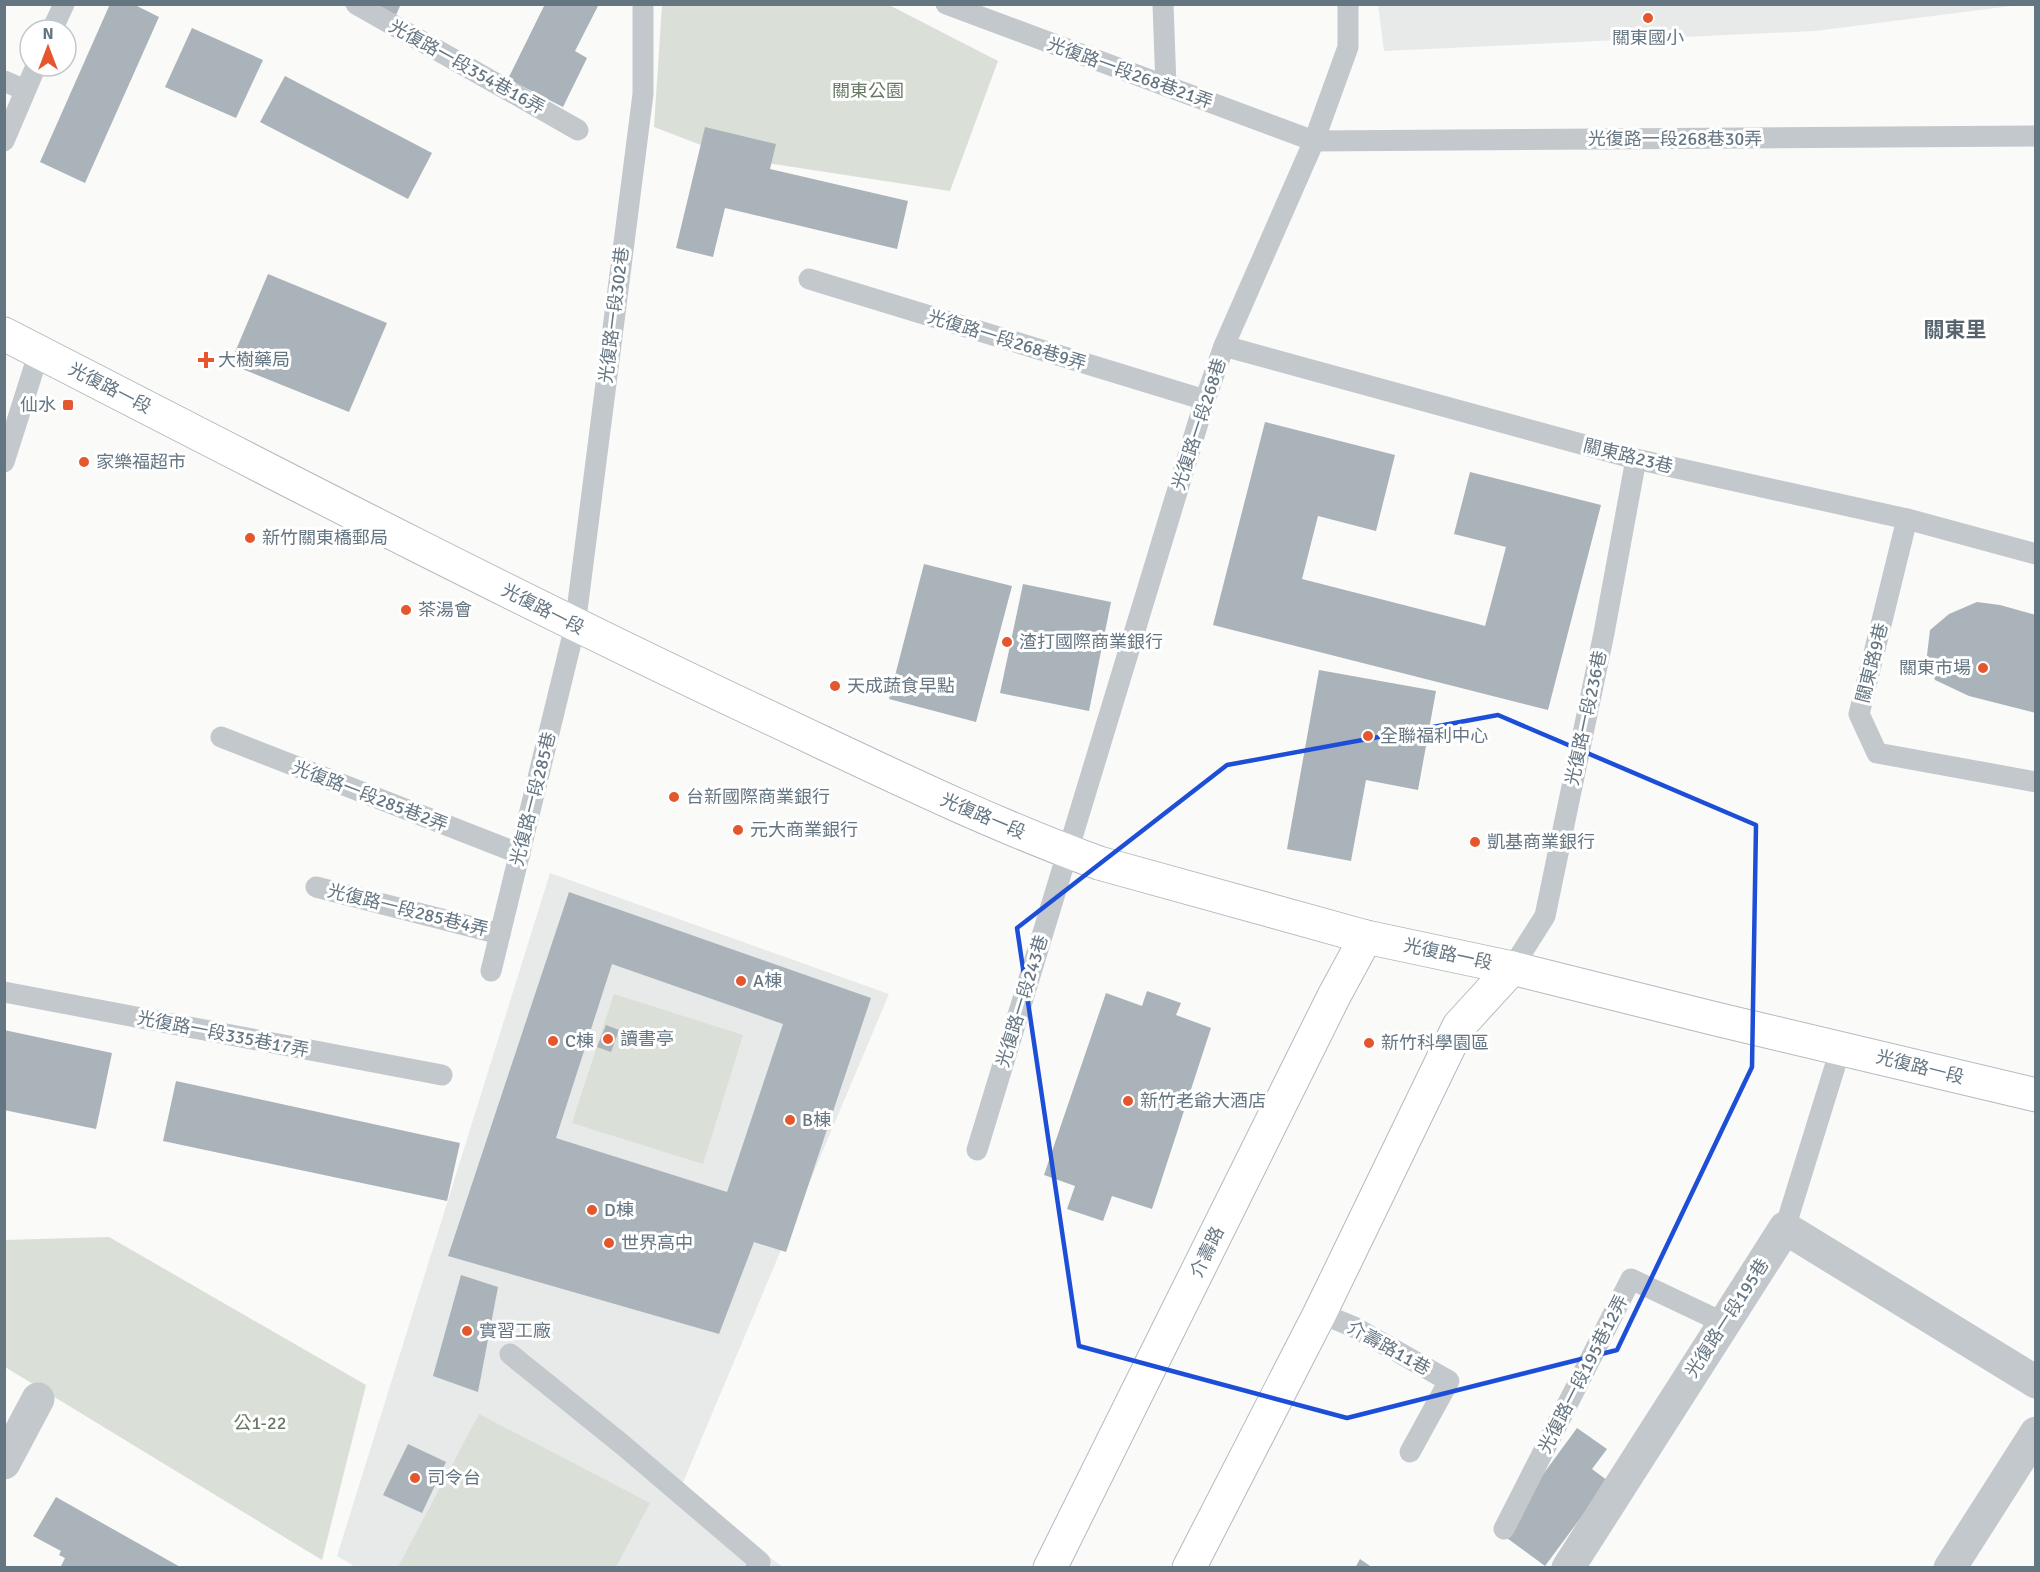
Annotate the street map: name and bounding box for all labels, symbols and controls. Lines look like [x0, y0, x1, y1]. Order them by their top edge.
marker: 關東國小 [1641, 11, 1655, 25]
street label: 光復路一段354巷16弄 [385, 15, 549, 119]
north arrow [18, 18, 78, 78]
text: N [42, 24, 54, 44]
place label: 關東國小 [1612, 27, 1684, 49]
street label: 光復路一段268巷21弄 [1044, 33, 1216, 113]
park label: 關東公園 [832, 80, 904, 102]
street label: 光復路一段268巷30弄 [1588, 128, 1762, 150]
street label: 光復路一段302巷 [595, 246, 633, 384]
street label: 光復路一段268巷9弄 [925, 305, 1089, 375]
district label: 關東里 [1924, 317, 1987, 343]
place label: 大樹藥局 [218, 349, 290, 371]
marker: 大樹藥局 [199, 353, 213, 367]
street label: 光復路一段268巷 [1167, 355, 1231, 493]
street label: 光復路一段 [65, 358, 155, 418]
place label: 仙水 [20, 394, 56, 416]
marker: 仙水 [61, 398, 75, 412]
street label: 關東路23巷 [1581, 434, 1675, 478]
place label: 家樂福超市 [96, 451, 186, 473]
marker: 家樂福超市 [77, 455, 91, 469]
place label: 新竹關東橋郵局 [262, 527, 388, 549]
marker: 新竹關東橋郵局 [243, 531, 257, 545]
street label: 光復路一段 [498, 579, 588, 639]
place label: 茶湯會 [418, 599, 472, 621]
marker: 茶湯會 [399, 603, 413, 617]
street label: 關東路9巷 [1851, 621, 1893, 705]
place label: 渣打國際商業銀行 [1019, 631, 1163, 653]
marker: 渣打國際商業銀行 [1000, 635, 1014, 649]
street label: 光復路一段236巷 [1561, 649, 1611, 787]
place label: 關東市場 [1899, 657, 1971, 679]
marker: 關東市場 [1976, 661, 1990, 675]
place label: 天成蔬食早點 [847, 675, 955, 697]
marker: 天成蔬食早點 [828, 679, 842, 693]
place label: 全聯福利中心 [1380, 725, 1488, 747]
marker: 全聯福利中心 [1361, 729, 1375, 743]
street label: 光復路一段285巷 [506, 730, 560, 868]
street label: 光復路一段285巷2弄 [289, 756, 451, 836]
place label: 台新國際商業銀行 [686, 786, 830, 808]
street label: 光復路一段 [937, 788, 1029, 844]
marker: 台新國際商業銀行 [667, 790, 681, 804]
place label: 元大商業銀行 [750, 819, 858, 841]
marker: 元大商業銀行 [731, 823, 745, 837]
place label: 凱基商業銀行 [1487, 831, 1595, 853]
marker: 凱基商業銀行 [1468, 835, 1482, 849]
street label: 光復路一段285巷4弄 [325, 879, 491, 941]
street label: 光復路一段243巷 [991, 932, 1053, 1070]
street label: 光復路一段 [1402, 934, 1494, 974]
place label: A棟 [753, 970, 782, 992]
marker: A棟 [734, 974, 748, 988]
street label: 光復路一段335巷17弄 [135, 1007, 311, 1061]
place label: 讀書亭 [620, 1028, 674, 1050]
place label: C棟 [565, 1030, 594, 1052]
marker: 讀書亭 [601, 1032, 615, 1046]
place label: 新竹科學園區 [1381, 1032, 1489, 1054]
marker: C棟 [546, 1034, 560, 1048]
marker: 新竹科學園區 [1362, 1036, 1376, 1050]
street label: 光復路一段 [1874, 1045, 1966, 1089]
place label: 新竹老爺大酒店 [1140, 1090, 1266, 1112]
marker: 新竹老爺大酒店 [1121, 1094, 1135, 1108]
place label: B棟 [802, 1109, 831, 1131]
marker: B棟 [783, 1113, 797, 1127]
place label: D棟 [604, 1199, 634, 1221]
marker: D棟 [585, 1203, 599, 1217]
street label: 介壽路 [1185, 1223, 1229, 1281]
place label: 世界高中 [621, 1232, 693, 1254]
marker: 世界高中 [602, 1236, 616, 1250]
street label: 光復路一段195巷 [1680, 1254, 1774, 1382]
street label: 光復路一段195巷12弄 [1534, 1291, 1632, 1457]
street label: 介壽路11巷 [1344, 1316, 1434, 1380]
place label: 實習工廠 [479, 1320, 551, 1342]
marker: 實習工廠 [460, 1324, 474, 1338]
park label: 公1-22 [234, 1412, 286, 1434]
place label: 司令台 [427, 1467, 481, 1489]
marker: 司令台 [408, 1471, 422, 1485]

